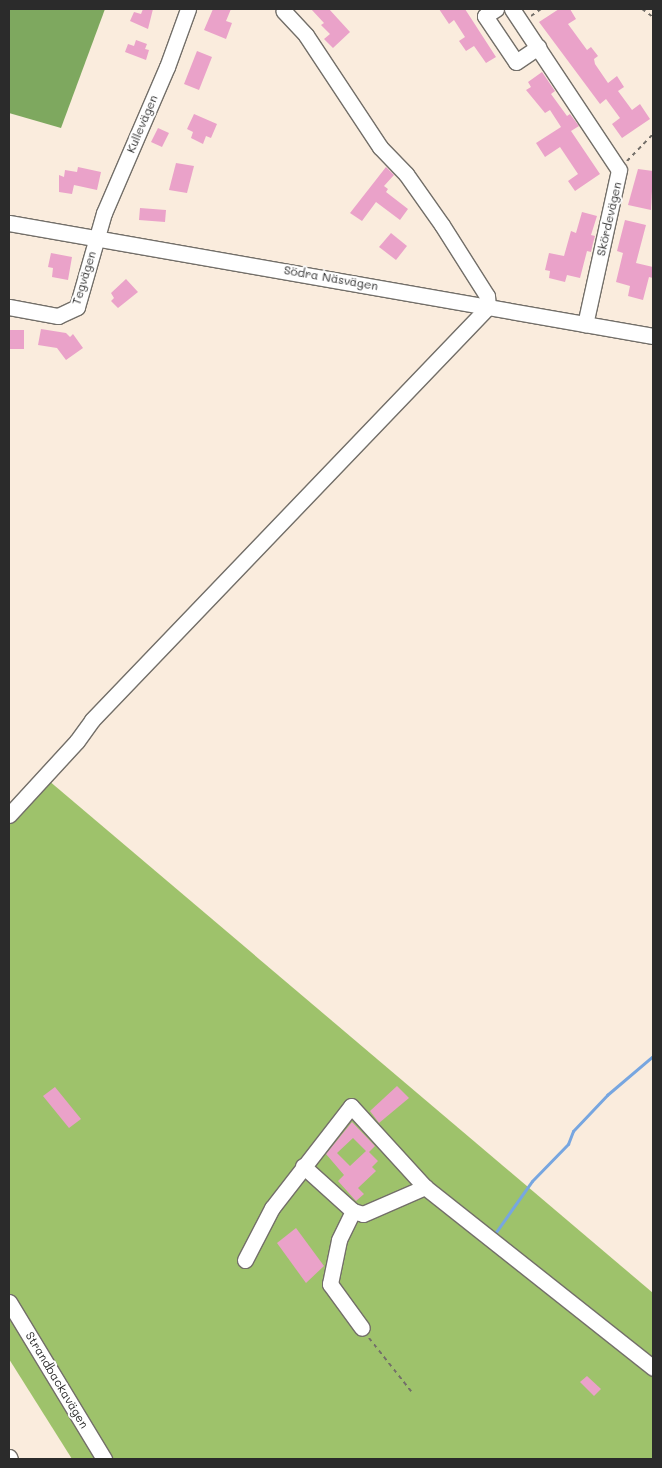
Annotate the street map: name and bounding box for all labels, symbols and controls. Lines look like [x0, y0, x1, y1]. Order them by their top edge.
street label: Kullevägen [123, 93, 161, 155]
street label: Skördevägen [593, 181, 625, 257]
street label: Tegvägen [69, 249, 99, 307]
street label: Södra Näsvägen [283, 263, 379, 293]
street label: Strandbackavägen [22, 1329, 92, 1431]

